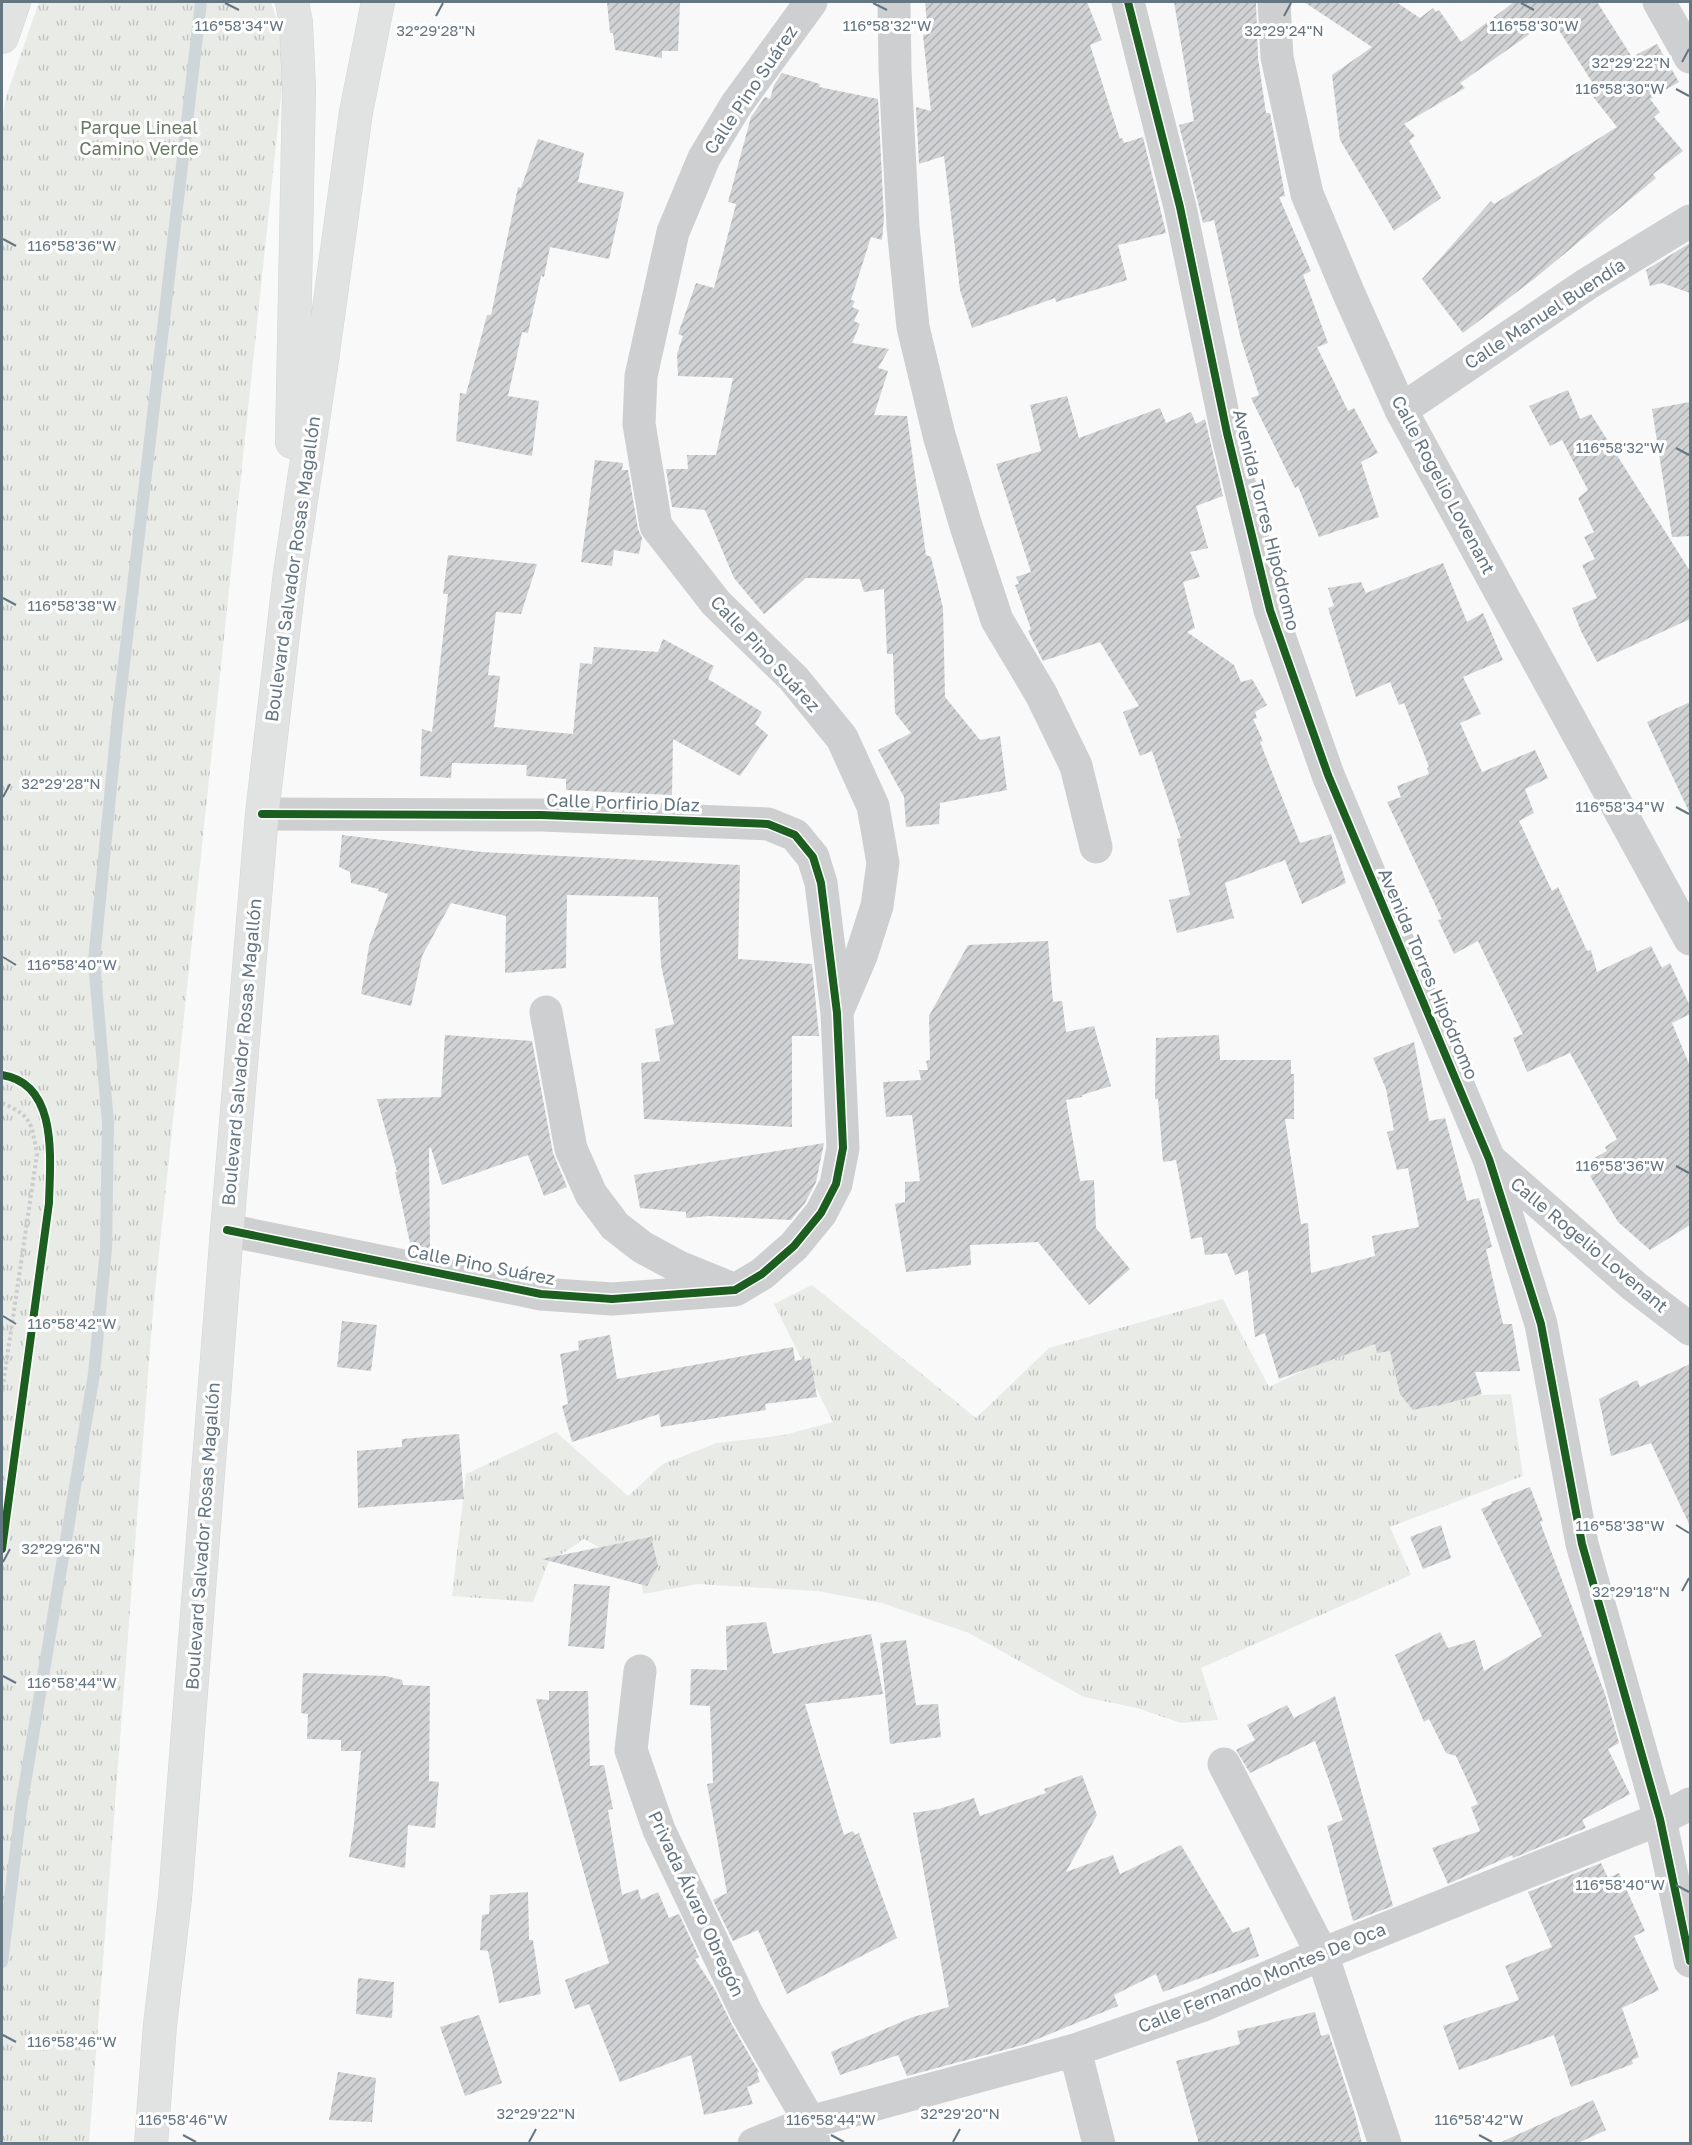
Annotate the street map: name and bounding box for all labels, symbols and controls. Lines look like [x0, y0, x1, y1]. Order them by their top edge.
text: 116°58'34"W [194, 16, 284, 34]
text: 116°58'32"W [843, 16, 931, 34]
text: 116°58'30"W [1489, 16, 1579, 34]
text: 32°29'28"N [396, 21, 476, 39]
street label: Calle Pino Suárez [699, 21, 801, 158]
text: 32°29'24"N [1244, 21, 1324, 39]
text: 32°29'22"N [1591, 53, 1671, 71]
text: 116°58'30"W [1575, 79, 1665, 97]
park label: Parque Lineal Camino Verde [79, 116, 199, 159]
text: 116°58'36"W [27, 236, 117, 254]
street label: Calle Manuel Buendía [1460, 253, 1629, 373]
street label: Calle Rogelio Lovenant [1387, 392, 1500, 578]
street label: Avenida Torres Hipódromo [1229, 407, 1305, 633]
street label: Boulevard Salvador Rosas Magallón [260, 415, 324, 723]
text: 116°58'32"W [1576, 438, 1664, 456]
street label: Calle Pino Suárez [706, 591, 825, 716]
text: 116°58'38"W [27, 596, 117, 614]
text: 32°29'28"N [21, 774, 101, 792]
street label: Calle Porfirio Díaz [546, 788, 700, 816]
text: 116°58'34"W [1575, 797, 1665, 815]
street label: Avenida Torres Hipódromo [1374, 865, 1483, 1083]
street label: Boulevard Salvador Rosas Magallón [217, 897, 265, 1207]
text: 116°58'40"W [27, 955, 117, 973]
text: 116°58'36"W [1575, 1156, 1665, 1174]
street label: Calle Rogelio Lovenant [1506, 1172, 1673, 1317]
street label: Calle Pino Suárez [405, 1239, 557, 1289]
text: 116°58'42"W [27, 1314, 117, 1332]
street label: Boulevard Salvador Rosas Magallón [180, 1381, 224, 1691]
text: 116°58'38"W [1575, 1516, 1665, 1534]
text: 32°29'26"N [21, 1539, 101, 1557]
text: 32°29'18"N [1592, 1582, 1670, 1600]
text: 116°58'44"W [27, 1673, 117, 1691]
street label: Privada Álvaro Obregón [644, 1807, 750, 2000]
text: 116°58'40"W [1575, 1875, 1665, 1893]
street label: Calle Fernando Montes De Oca [1135, 1917, 1389, 2037]
text: 116°58'46"W [27, 2032, 117, 2050]
text: 32°29'22"N [496, 2104, 576, 2122]
text: 32°29'20"N [920, 2104, 1000, 2122]
text: 116°58'46"W [138, 2110, 228, 2128]
text: 116°58'44"W [786, 2110, 876, 2128]
text: 116°58'42"W [1434, 2110, 1524, 2128]

